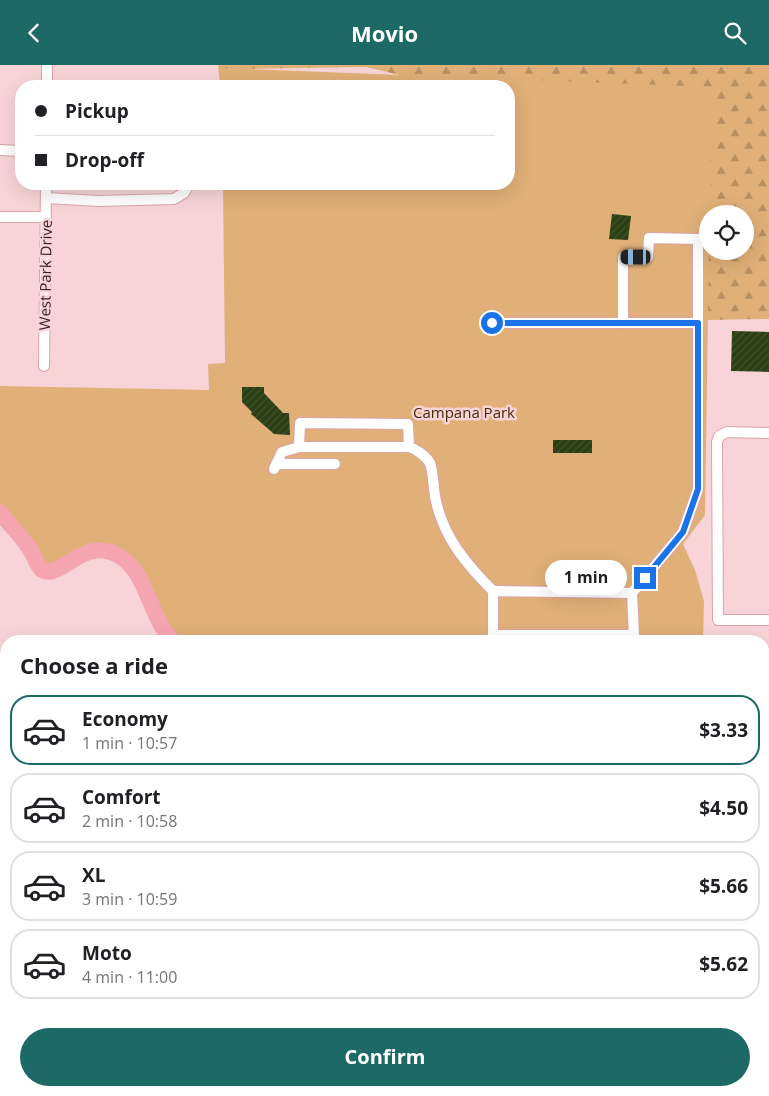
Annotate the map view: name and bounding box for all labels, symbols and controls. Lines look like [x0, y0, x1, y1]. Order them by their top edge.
text: Movio [351, 18, 418, 48]
icon: back [20, 19, 48, 47]
icon: search [721, 19, 749, 47]
text: Pickup [65, 98, 129, 124]
text: Drop-off [65, 147, 144, 173]
map controls [699, 205, 754, 260]
button: locate [699, 205, 754, 260]
street label: West Park Drive [34, 220, 56, 330]
car [621, 250, 651, 265]
route start [481, 312, 503, 334]
park label: Campana Park [413, 402, 515, 422]
callout: 1 min [545, 561, 628, 595]
text: 1 min [564, 566, 608, 588]
route end [634, 567, 656, 589]
text: Choose a ride [20, 650, 168, 680]
text: Economy [82, 706, 168, 732]
icon: car [22, 708, 67, 753]
text: $3.33 [699, 717, 748, 743]
text: 1 min · 10:57 [82, 732, 177, 754]
text: Comfort [82, 784, 161, 810]
icon: car [22, 786, 67, 831]
text: $4.50 [699, 795, 748, 821]
text: 2 min · 10:58 [82, 810, 177, 832]
text: XL [82, 862, 105, 888]
icon: car [22, 864, 67, 909]
text: $5.66 [699, 873, 748, 899]
text: 3 min · 10:59 [82, 888, 177, 910]
text: Moto [82, 940, 132, 966]
icon: car [22, 942, 67, 987]
text: $5.62 [699, 951, 748, 977]
text: 4 min · 11:00 [82, 966, 177, 988]
button: Confirm [20, 1028, 750, 1086]

